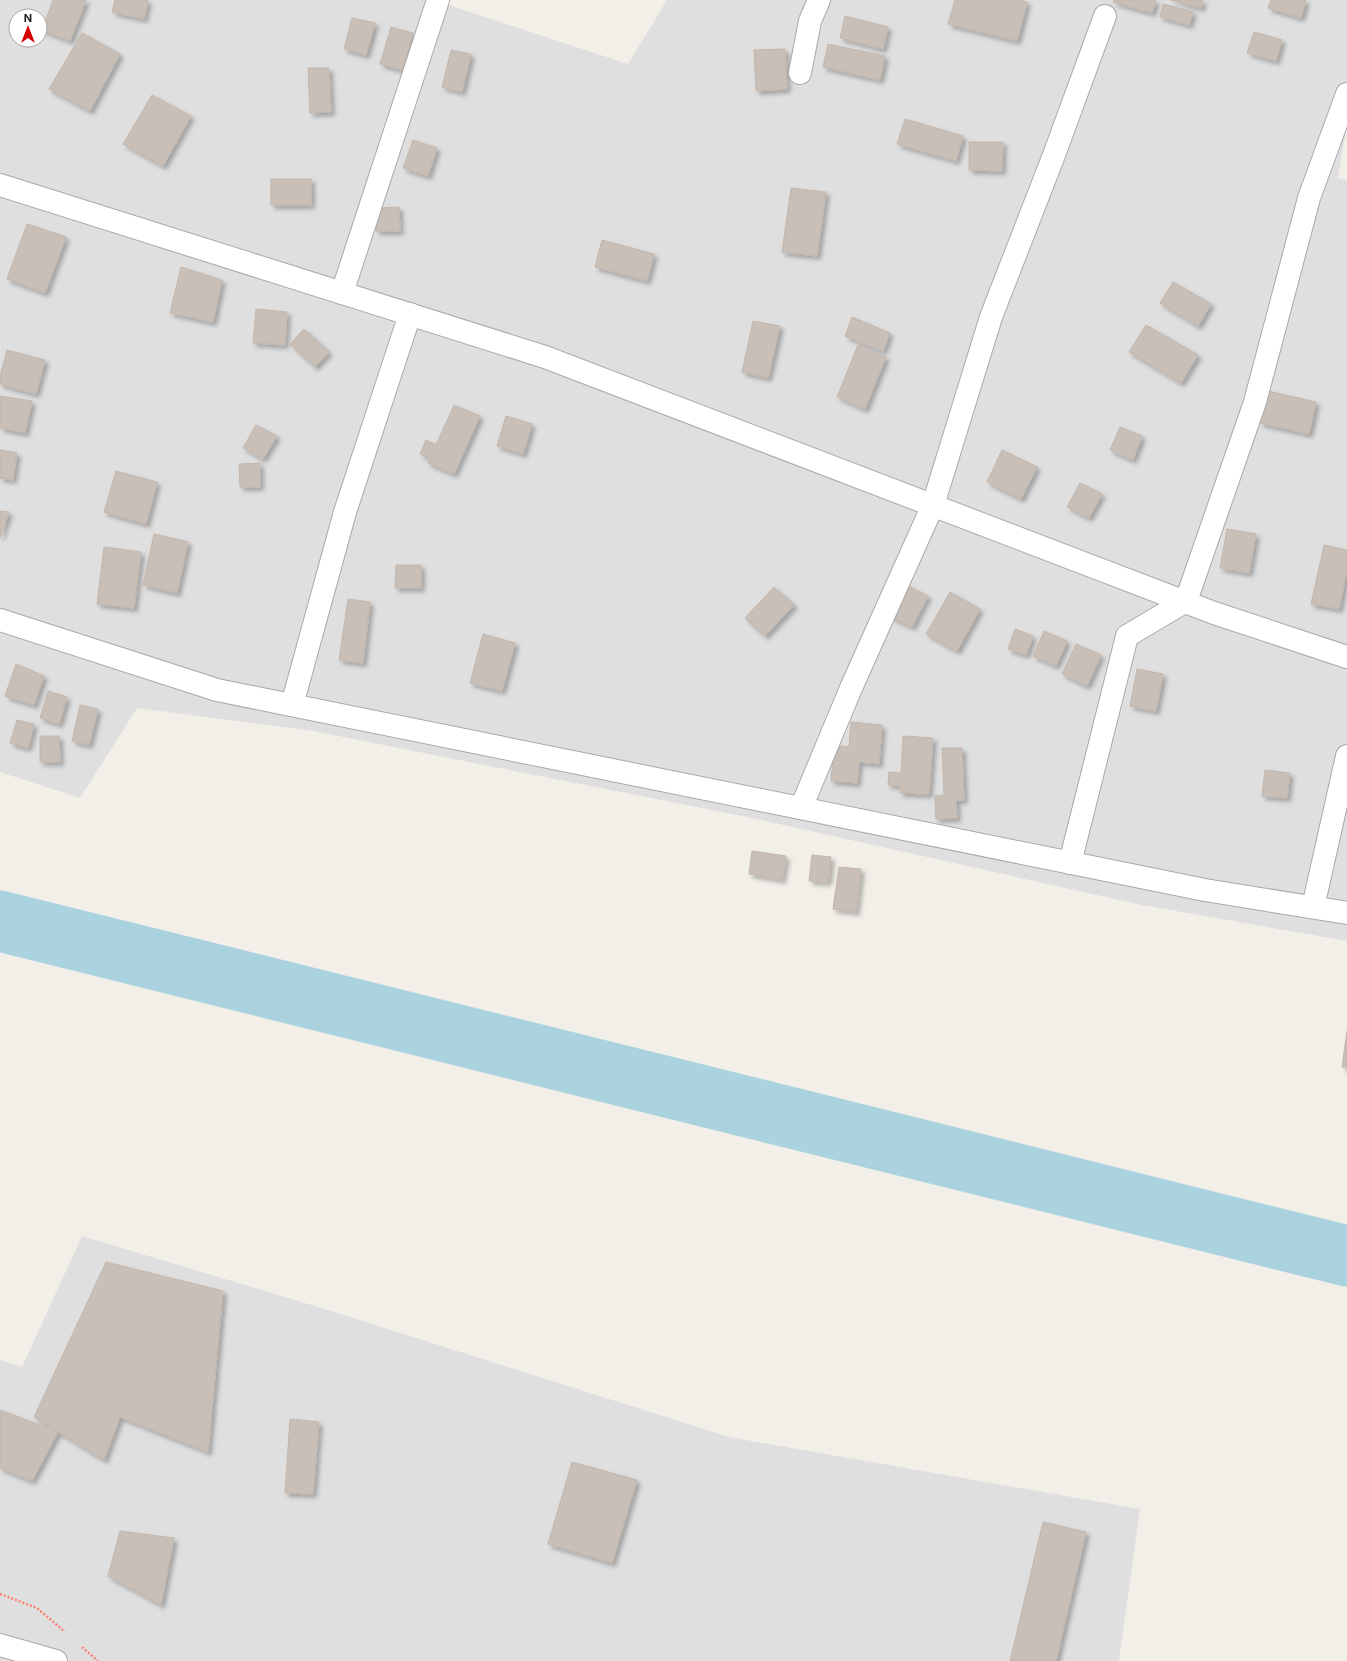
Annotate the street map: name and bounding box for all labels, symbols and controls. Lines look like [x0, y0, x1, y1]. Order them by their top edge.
north arrow [8, 8, 48, 48]
text: N [24, 11, 32, 25]

